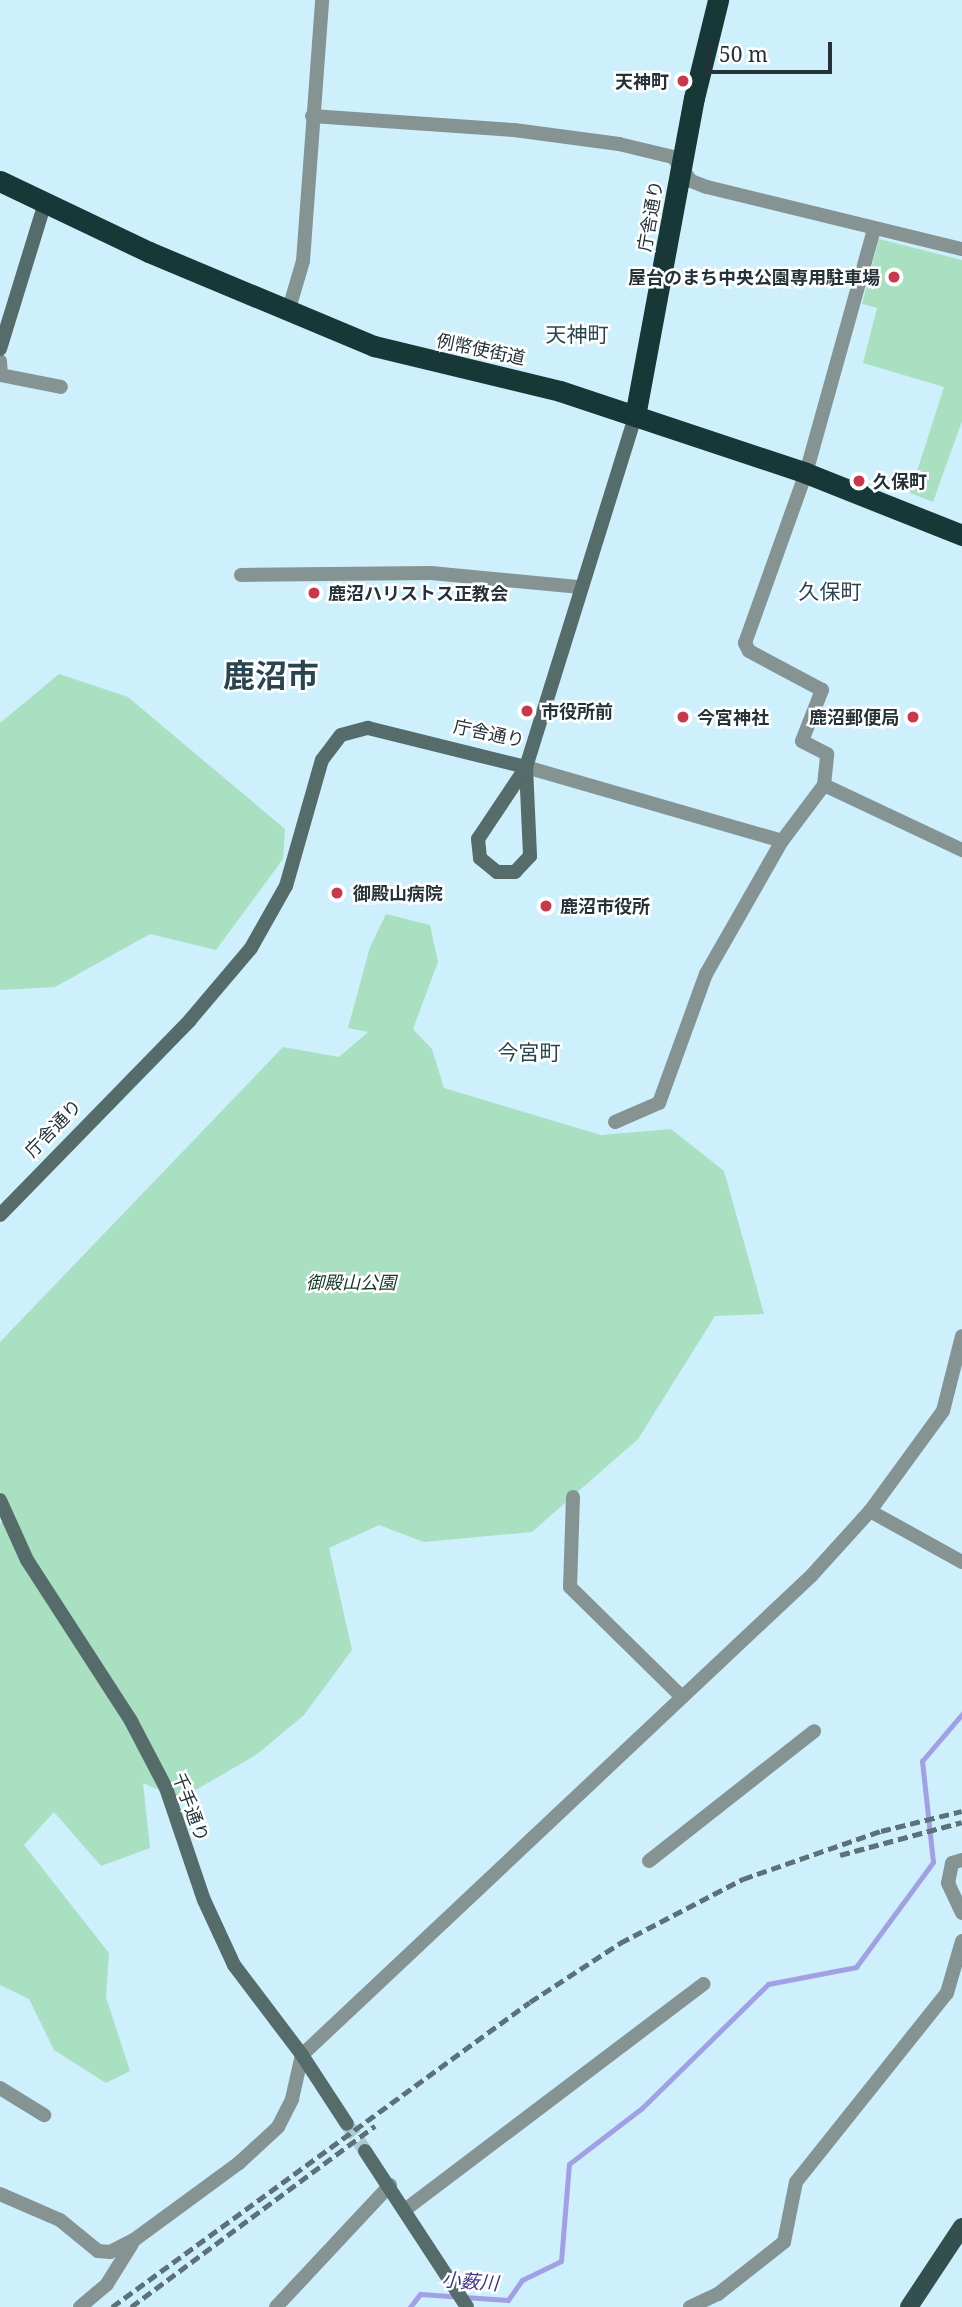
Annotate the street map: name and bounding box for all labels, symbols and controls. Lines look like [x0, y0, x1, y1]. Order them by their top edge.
scale bar [710, 28, 836, 72]
text: 50 m [719, 40, 768, 68]
place label: 天神町 [615, 70, 669, 92]
marker: 天神町 [675, 73, 691, 89]
street label: 庁舎通り [633, 179, 667, 253]
place label: 屋台のまち中央公園専用駐車場 [628, 266, 880, 288]
marker: 屋台のまち中央公園専用駐車場 [886, 269, 902, 285]
district label: 天神町 [546, 321, 608, 347]
street label: 例幣使街道 [435, 329, 527, 369]
place label: 久保町 [873, 470, 927, 492]
marker: 久保町 [851, 473, 867, 489]
district label: 久保町 [799, 578, 861, 604]
place label: 鹿沼ハリストス正教会 [328, 582, 508, 604]
marker: 鹿沼ハリストス正教会 [306, 585, 322, 601]
district label: 鹿沼市 [223, 656, 319, 694]
place label: 市役所前 [541, 700, 613, 722]
marker: 市役所前 [519, 703, 535, 719]
place label: 今宮神社 [697, 706, 769, 728]
place label: 鹿沼郵便局 [809, 706, 899, 728]
marker: 今宮神社 [675, 709, 691, 725]
marker: 鹿沼郵便局 [905, 709, 921, 725]
street label: 庁舎通り [452, 715, 526, 751]
place label: 御殿山病院 [353, 882, 443, 904]
marker: 御殿山病院 [327, 883, 347, 903]
place label: 鹿沼市役所 [560, 895, 650, 917]
marker: 鹿沼市役所 [538, 898, 554, 914]
district label: 今宮町 [498, 1039, 560, 1065]
street label: 庁舎通り [20, 1095, 86, 1161]
park label: 御殿山公園 [306, 1271, 396, 1293]
street label: 千手通り [169, 1769, 213, 1845]
water label: 小薮川 [441, 2269, 499, 2295]

